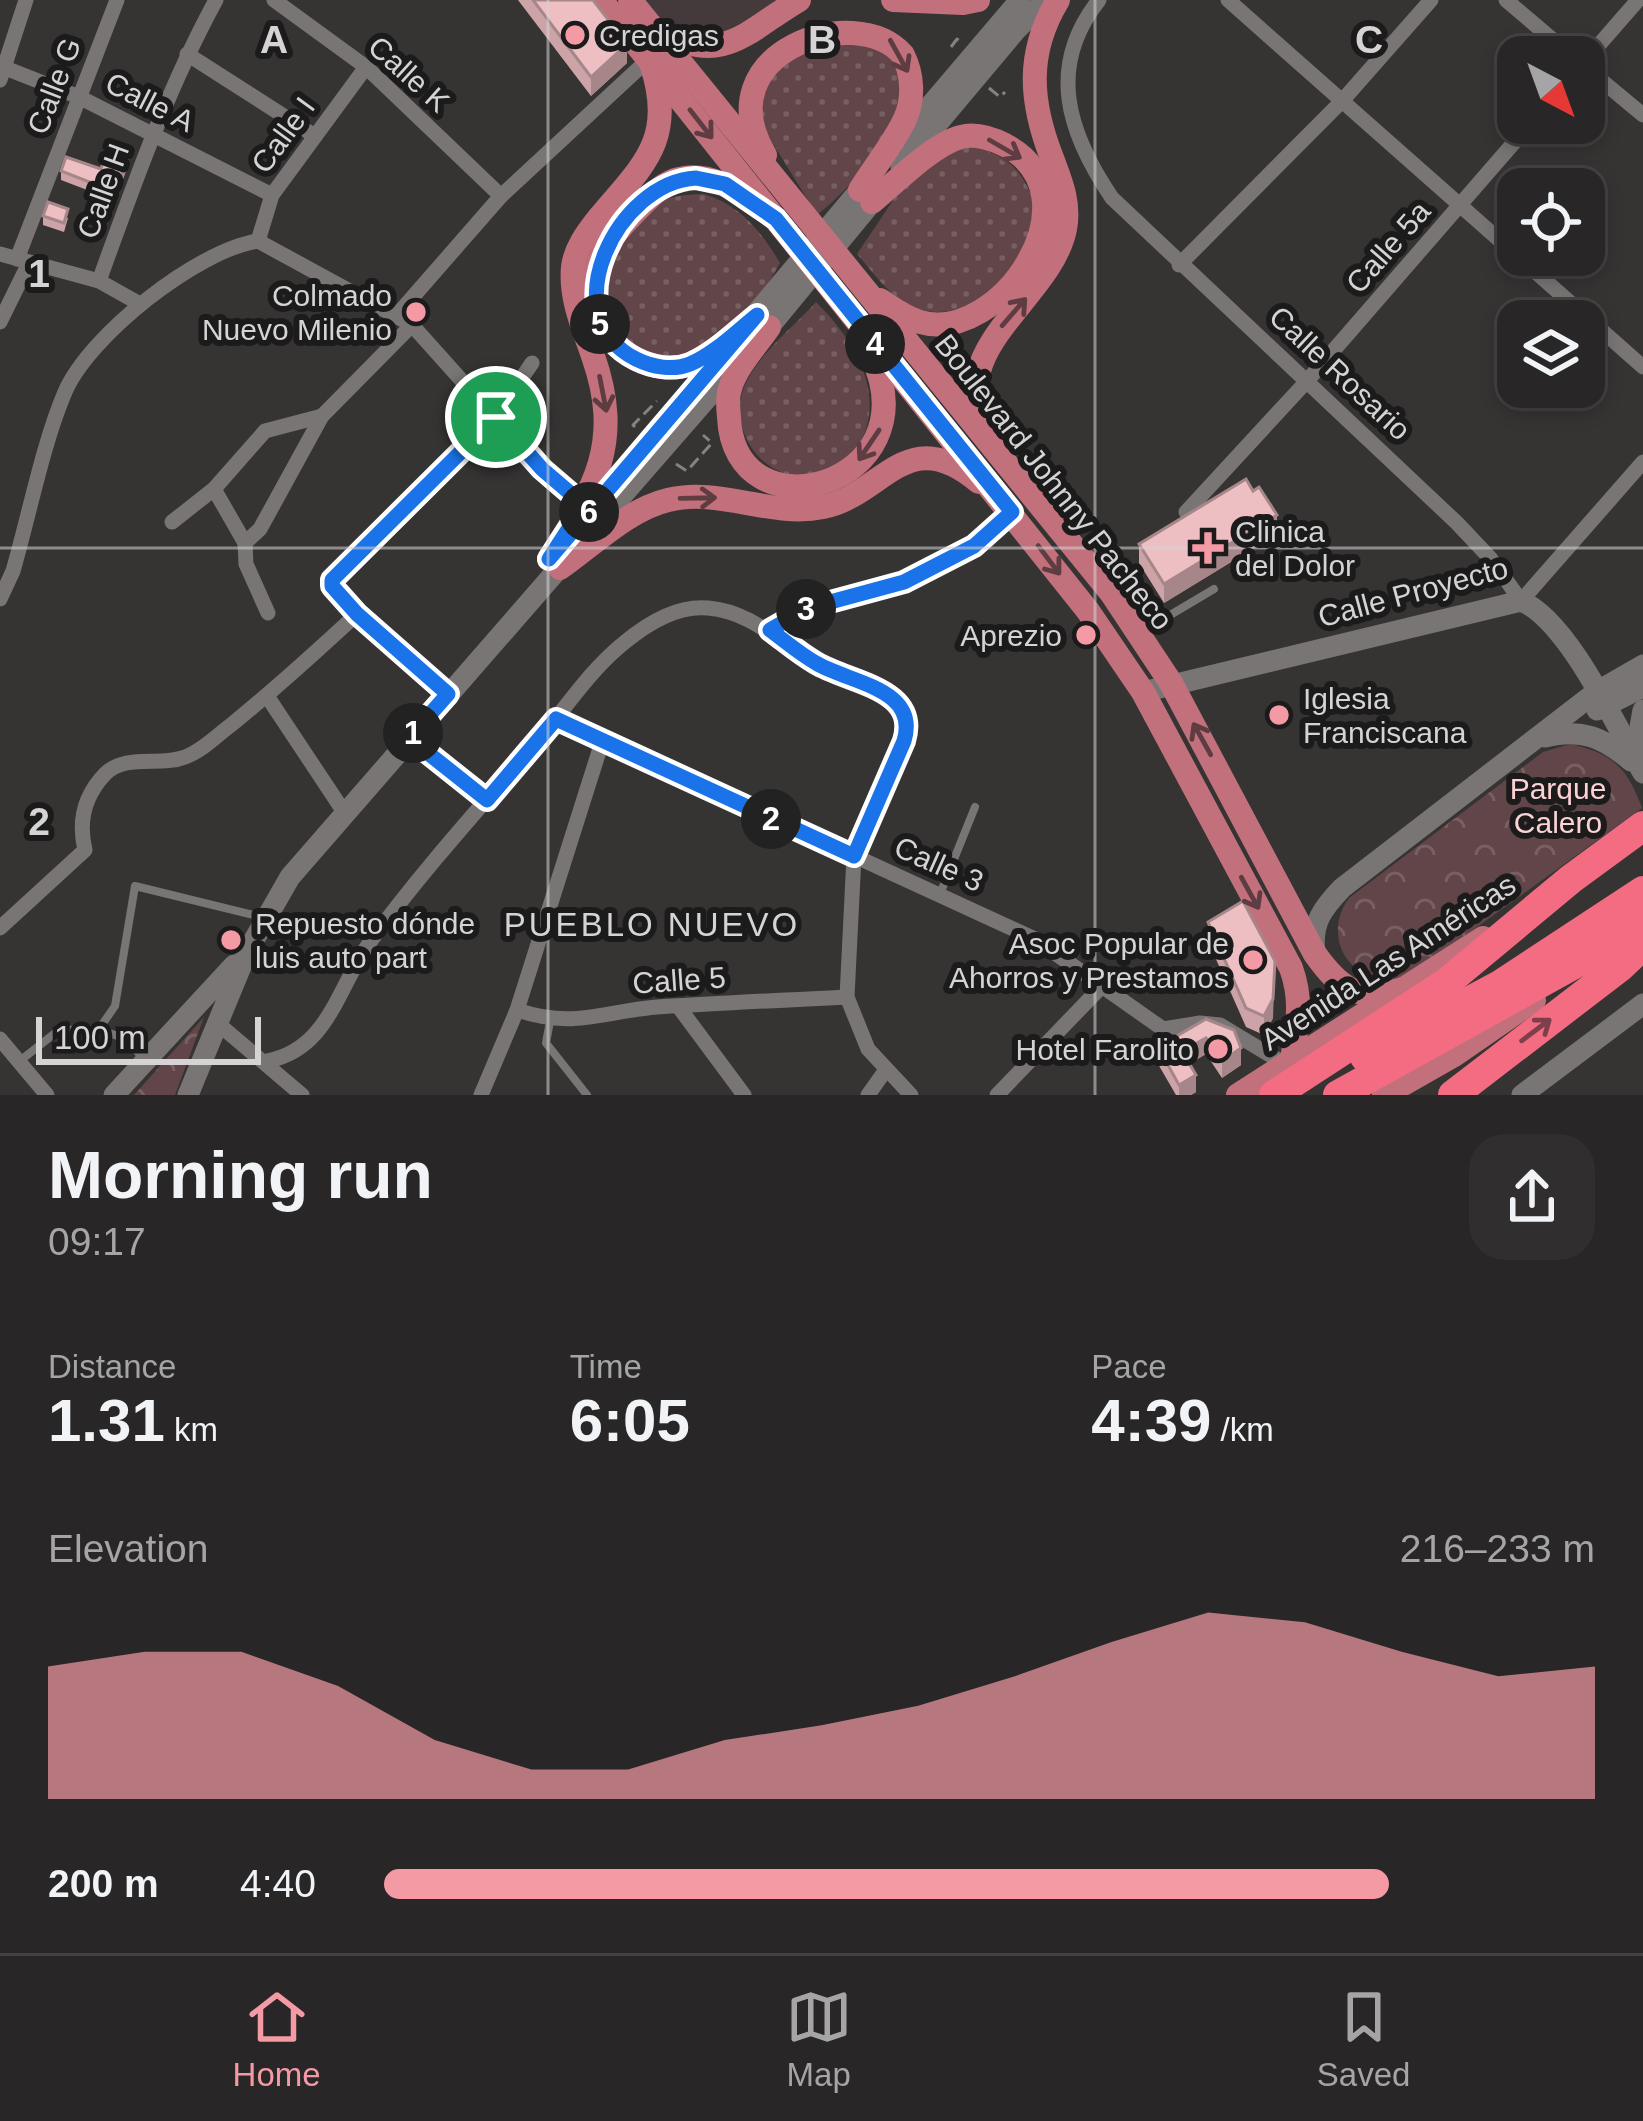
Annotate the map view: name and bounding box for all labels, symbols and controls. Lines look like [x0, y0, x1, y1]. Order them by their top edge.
text: A [260, 18, 288, 61]
text: B [808, 18, 836, 61]
text: C [1355, 18, 1383, 61]
place label: Credigas [599, 19, 719, 52]
marker: Credigas [562, 22, 588, 48]
street label: Calle K [362, 29, 456, 119]
street label: Calle G [21, 33, 87, 139]
north arrow [1497, 36, 1605, 144]
map controls [1497, 36, 1605, 408]
one-way arrow [889, 38, 912, 73]
street label: Calle A [100, 66, 200, 138]
street label: Calle I [245, 91, 321, 179]
one-way arrow [687, 107, 714, 139]
one-way arrow [987, 138, 1022, 161]
street label: Calle H [71, 139, 135, 243]
button: locate [1497, 168, 1605, 276]
street label: Calle 5a [1339, 194, 1437, 299]
text: 1 [28, 252, 50, 295]
place label: Colmado Nuevo Milenio [202, 279, 392, 346]
pin: 5 [570, 294, 630, 354]
one-way arrow [1000, 297, 1027, 328]
marker: Colmado Nuevo Milenio [403, 299, 429, 325]
street label: Calle Rosario [1263, 300, 1417, 446]
button: layers [1497, 300, 1605, 408]
text: 5 [591, 305, 609, 342]
pin: 4 [845, 314, 905, 374]
text: 4 [866, 325, 884, 362]
street label: Boulevard Johnny Pacheco [929, 328, 1179, 636]
pin [445, 366, 547, 468]
one-way arrow [593, 374, 615, 413]
icon: arrive [463, 384, 529, 450]
one-way arrow [857, 428, 882, 461]
pin: 6 [559, 482, 619, 542]
one-way arrow [678, 487, 717, 510]
text: 6 [580, 493, 598, 530]
place label: Clinica del Dolor [1235, 515, 1355, 582]
marker: Clinica del Dolor [1192, 532, 1224, 564]
one-way arrow [1035, 543, 1061, 576]
street label: Calle Proyecto [1315, 551, 1511, 633]
pin: 3 [776, 579, 836, 639]
text: 3 [797, 590, 815, 627]
place label: Aprezio [960, 619, 1062, 652]
marker: Aprezio [1073, 622, 1099, 648]
place label: Iglesia Franciscana [1303, 682, 1467, 749]
marker: Iglesia Franciscana [1266, 702, 1292, 728]
pin: 1 [383, 703, 443, 763]
text: 1 [404, 714, 422, 751]
one-way arrow [1190, 722, 1213, 757]
park label: Parque Calero [1510, 772, 1606, 839]
pin: 2 [741, 789, 801, 849]
text: 2 [28, 800, 50, 843]
text: 2 [762, 800, 780, 837]
street label: Calle 3 [890, 830, 988, 898]
street label: Avenida Las Américas [1255, 867, 1521, 1057]
one-way arrow [1238, 875, 1262, 910]
district label: PUEBLO NUEVO [504, 906, 800, 943]
place label: Repuesto dónde luis auto part [255, 907, 475, 974]
marker: Repuesto dónde luis auto part [218, 927, 244, 953]
place label: Asoc Popular de Ahorros y Prestamos [949, 927, 1229, 994]
marker: Asoc Popular de Ahorros y Prestamos [1240, 947, 1266, 973]
street label: Calle 5 [631, 960, 727, 1000]
scale bar [36, 1011, 261, 1064]
one-way arrow [1520, 1017, 1552, 1044]
text: 100 m [54, 1019, 146, 1056]
place label: Hotel Farolito [1016, 1033, 1194, 1066]
marker: Hotel Farolito [1205, 1036, 1231, 1062]
button: share [1469, 1134, 1595, 1260]
text: Morning run [48, 1138, 433, 1212]
text: 09:17 [48, 1220, 146, 1263]
text: Distance [48, 1348, 176, 1385]
text: Time [570, 1348, 642, 1385]
text: Pace [1091, 1348, 1167, 1385]
text: 1.31 [48, 1387, 165, 1454]
text: 6:05 [570, 1387, 690, 1454]
text: 4:39 [1091, 1387, 1211, 1454]
text: km [165, 1411, 218, 1448]
text: /km [1211, 1411, 1274, 1448]
text: Elevation [48, 1527, 208, 1570]
text: 216–233 m [1400, 1527, 1595, 1570]
text: 200 m [48, 1862, 159, 1905]
text: 4:40 [240, 1862, 316, 1905]
tab: Home [233, 1984, 321, 2094]
tab: Map [786, 1984, 852, 2094]
tab: Saved [1317, 1984, 1410, 2094]

